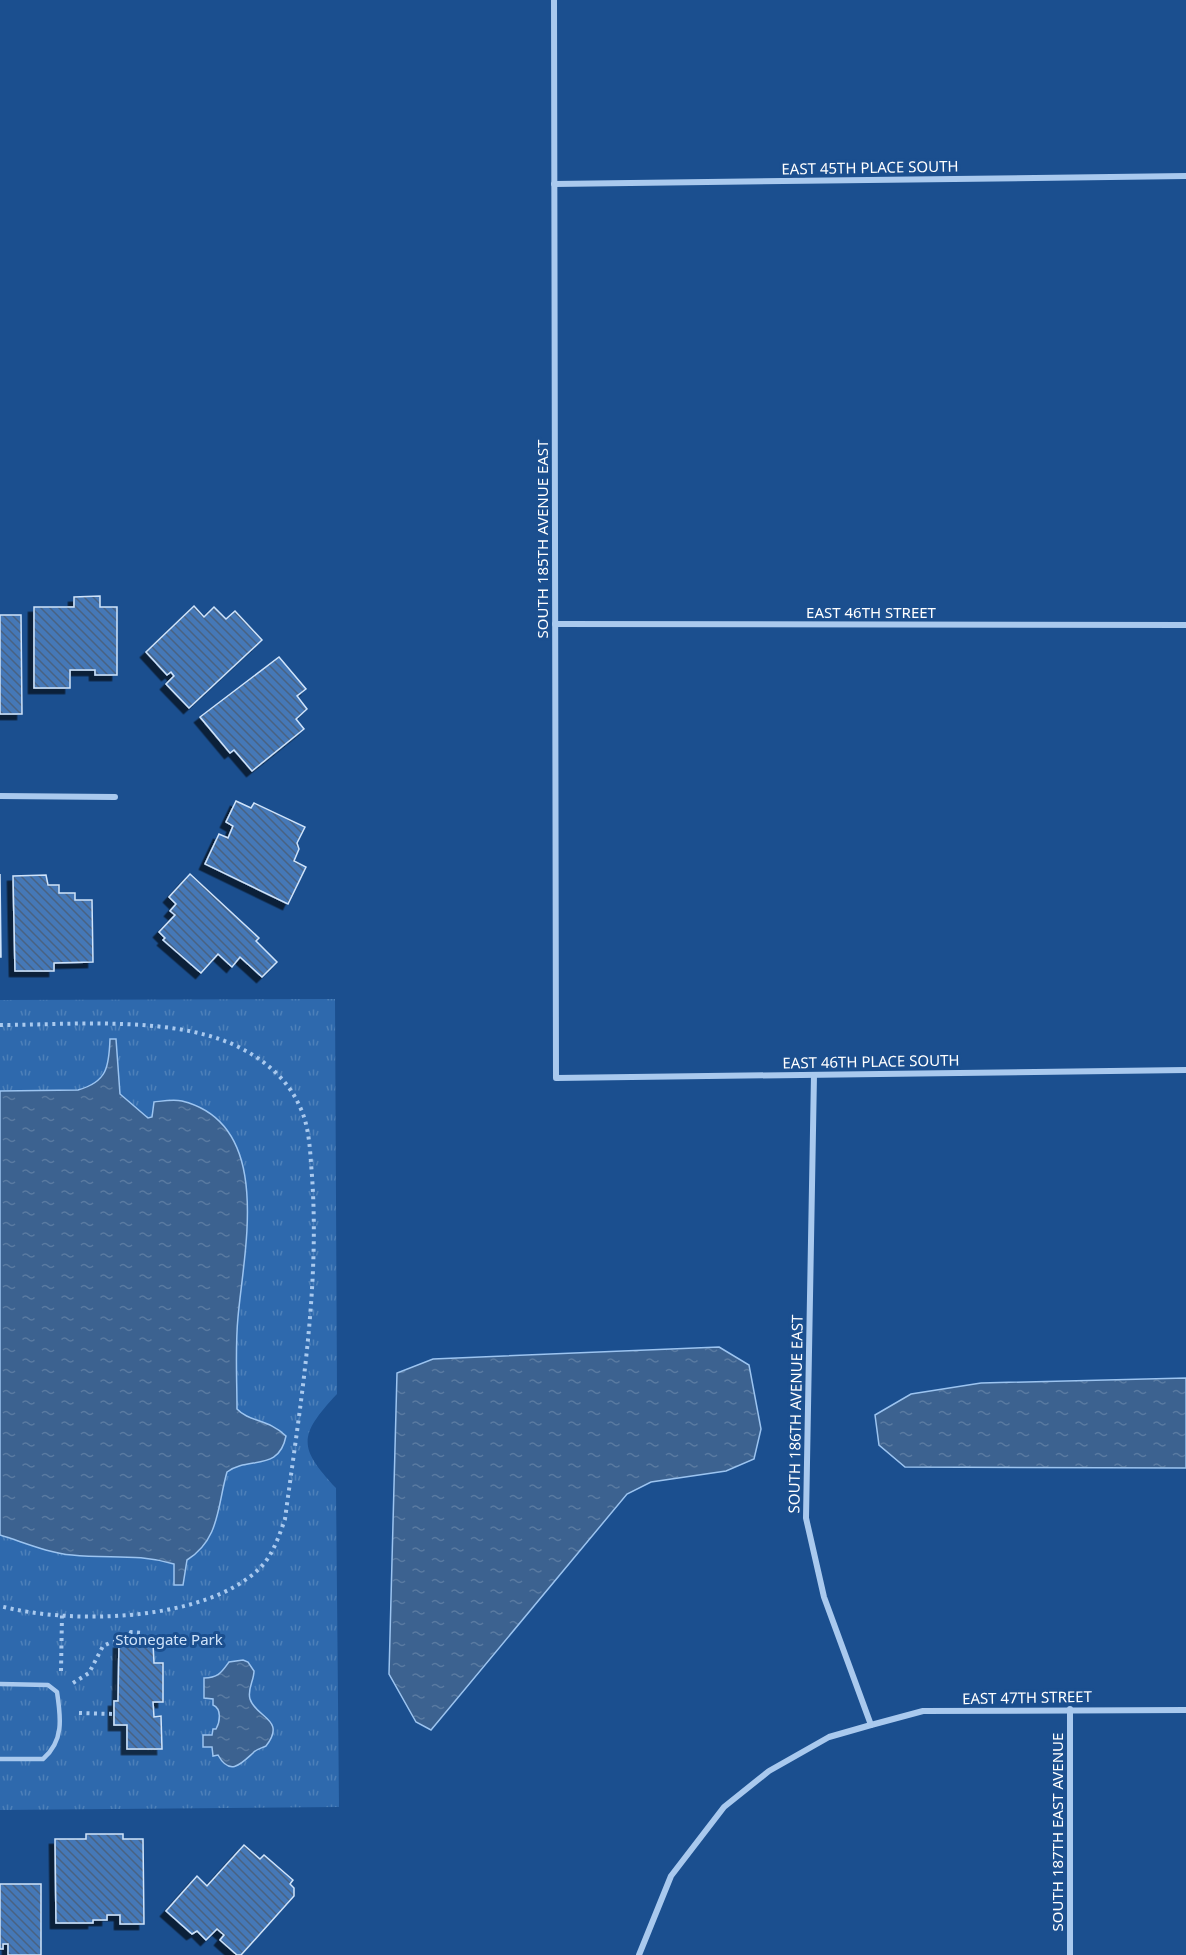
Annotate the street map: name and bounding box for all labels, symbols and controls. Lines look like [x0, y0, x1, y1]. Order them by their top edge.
street label: EAST 45TH PLACE SOUTH [781, 155, 959, 179]
street label: SOUTH 185TH AVENUE EAST [532, 439, 552, 638]
street label: EAST 46TH STREET [806, 602, 937, 622]
street label: EAST 46TH PLACE SOUTH [782, 1049, 960, 1073]
street label: SOUTH 186TH AVENUE EAST [783, 1314, 807, 1514]
park label: Stonegate Park [115, 1629, 223, 1649]
street label: EAST 47TH STREET [962, 1686, 1093, 1708]
street label: SOUTH 187TH EAST AVENUE [1047, 1733, 1067, 1931]

